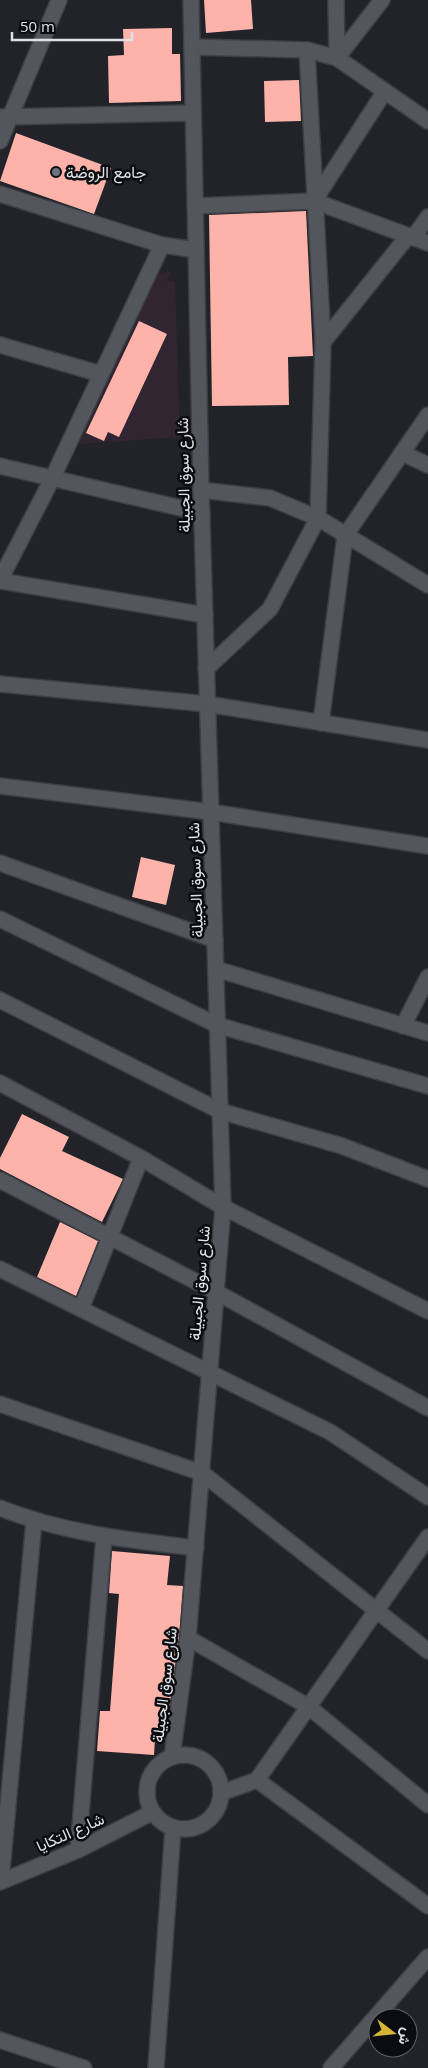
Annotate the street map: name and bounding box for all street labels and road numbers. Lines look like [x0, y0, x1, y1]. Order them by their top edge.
street label: شارع سوق الجبيلة [171, 417, 196, 533]
street label: شارع سوق الجبيلة [182, 822, 209, 938]
street label: شارع سوق الجبيلة [183, 1225, 216, 1341]
street label: شارع سوق الجبيلة [146, 1626, 183, 1744]
street label: شارع التكايا [32, 1807, 108, 1858]

